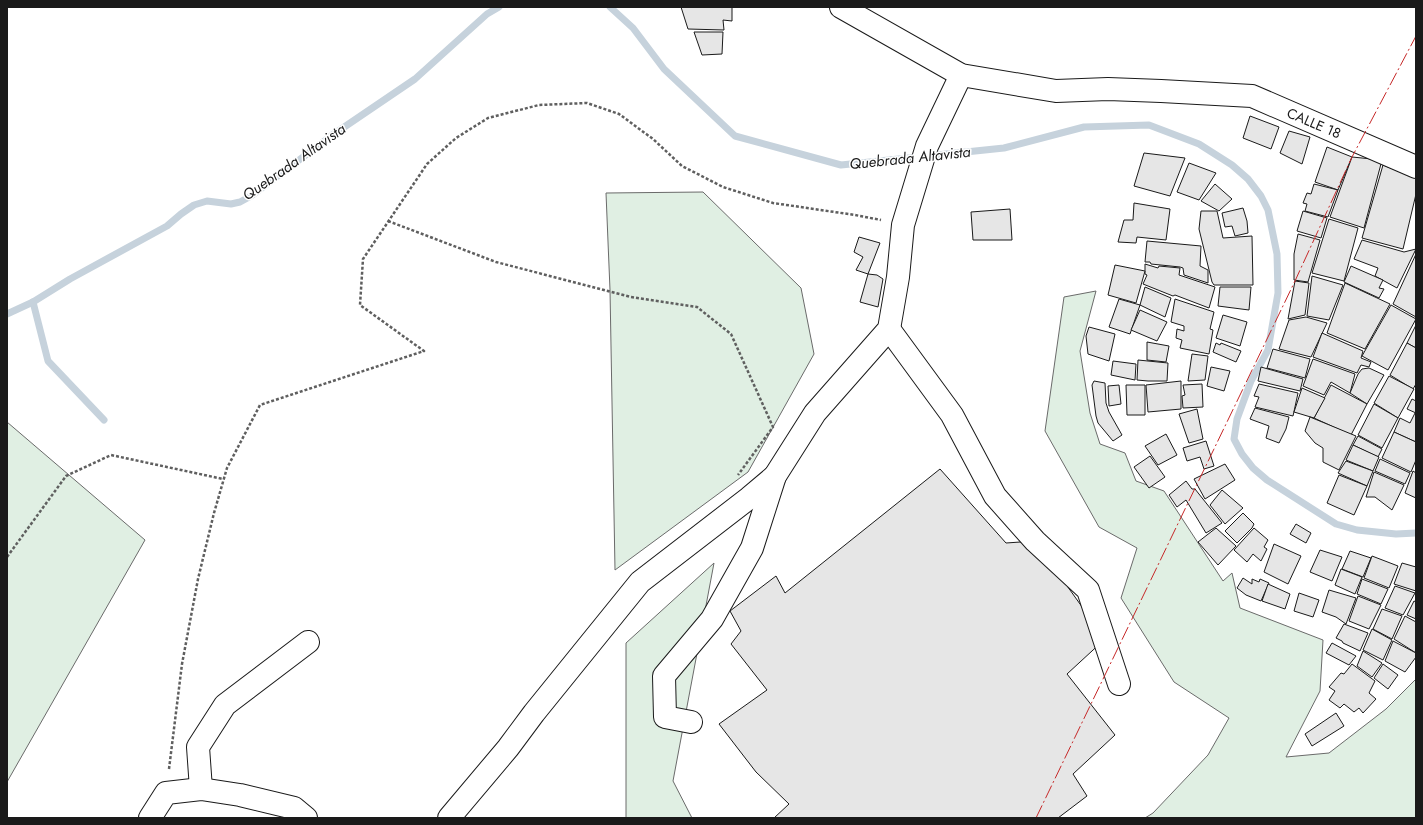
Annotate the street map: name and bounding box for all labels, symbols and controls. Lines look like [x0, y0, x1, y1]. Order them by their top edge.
street label: CALLE 18 [1284, 103, 1344, 143]
water label: Quebrada Altavista [238, 118, 351, 206]
water label: Quebrada Altavista [848, 141, 972, 175]

